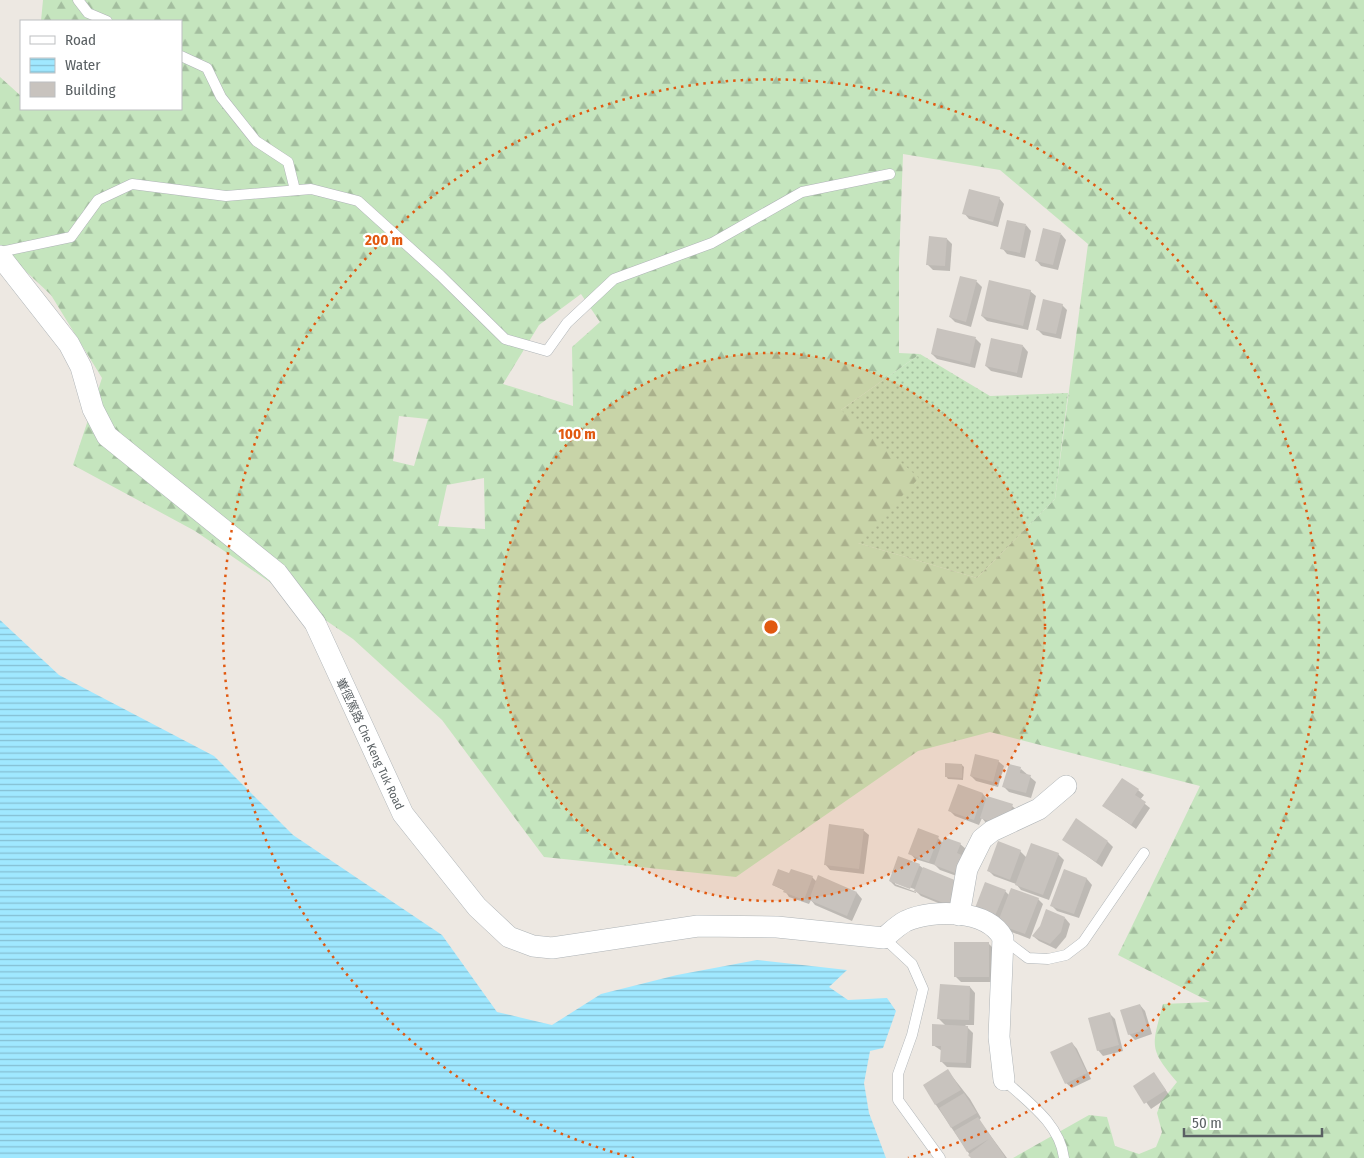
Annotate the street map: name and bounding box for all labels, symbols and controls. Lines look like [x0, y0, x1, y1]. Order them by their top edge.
legend [20, 20, 182, 110]
text: Road [65, 31, 96, 49]
text: Water [65, 56, 101, 74]
text: Building [65, 81, 116, 99]
text: 200 m [364, 231, 403, 249]
text: 100 m [558, 425, 596, 443]
centre of rings [762, 618, 780, 636]
street label: 輋徑篤路 Che Keng Tuk Road [333, 676, 407, 812]
scale bar [1184, 1106, 1322, 1138]
text: 50 m [1192, 1114, 1222, 1132]

